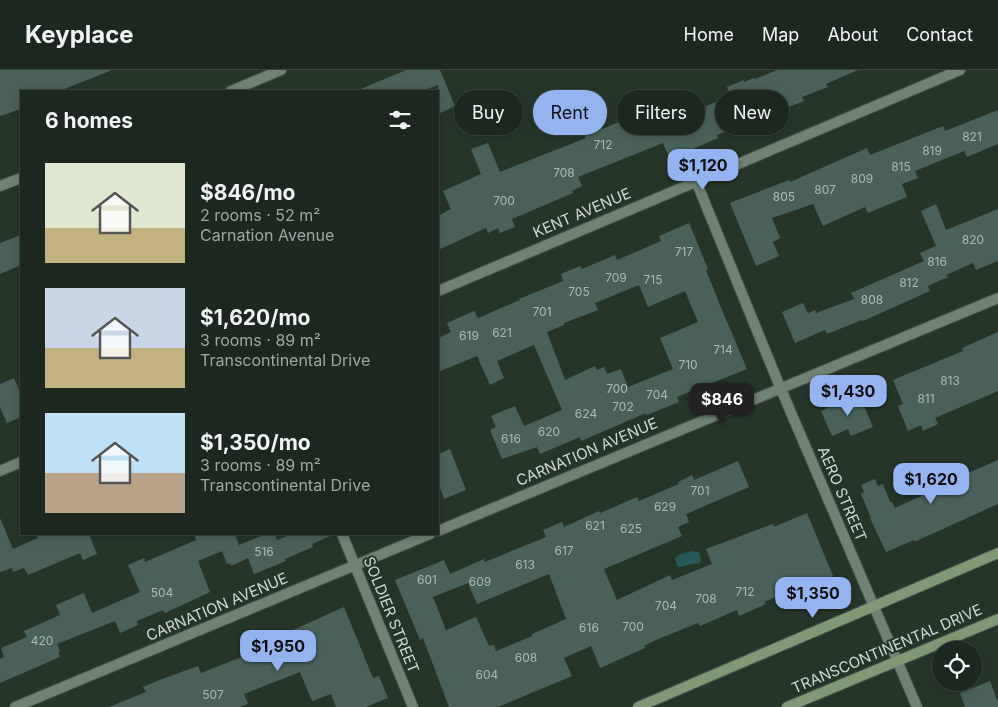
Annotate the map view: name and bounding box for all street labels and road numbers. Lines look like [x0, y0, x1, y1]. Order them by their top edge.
street label: KENT AVENUE [530, 183, 634, 242]
street label: CARNATION AVENUE [513, 413, 660, 490]
street label: AERO STREET [814, 443, 871, 544]
street label: SOLDIER STREET [359, 554, 423, 676]
street label: CARNATION AVENUE [143, 568, 290, 645]
street label: TRANSCONTINENTAL DRIVE [789, 600, 985, 697]

